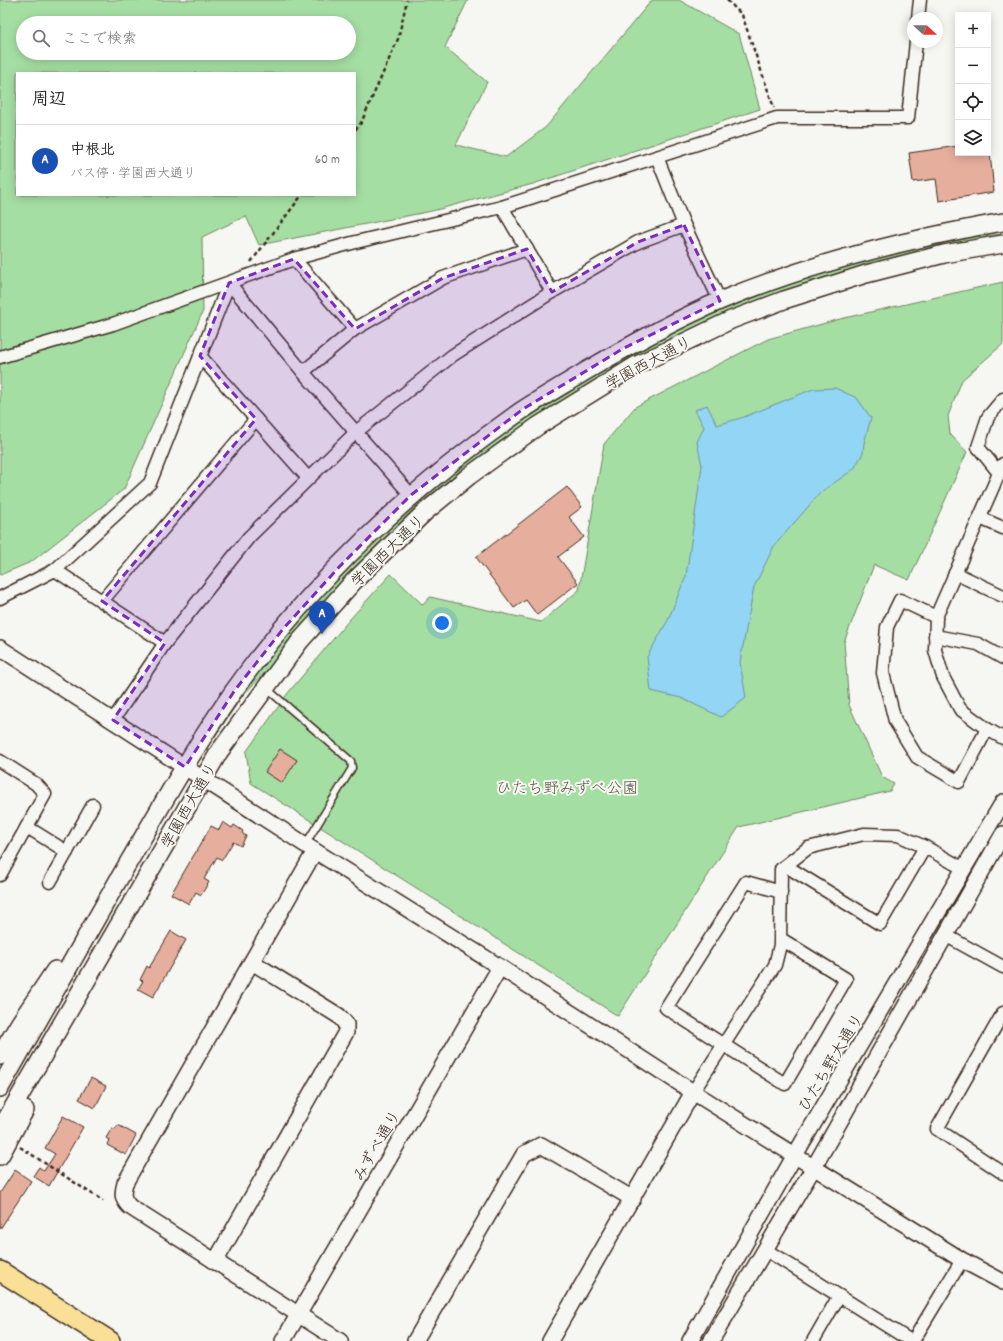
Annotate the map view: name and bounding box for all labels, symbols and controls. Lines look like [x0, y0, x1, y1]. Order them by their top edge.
north arrow [907, 12, 943, 48]
map controls [955, 12, 991, 156]
button: + [955, 12, 991, 48]
search box [16, 16, 356, 60]
icon: search [30, 27, 52, 49]
text: ここで検索 [62, 29, 137, 51]
button: − [955, 48, 991, 84]
button: locate [955, 84, 991, 120]
text: 周辺 [32, 89, 66, 113]
button: layers [955, 120, 991, 156]
text: 中根北 [70, 140, 115, 162]
text: A [41, 151, 49, 170]
text: 60 m [315, 151, 340, 170]
text: バス停 · 学園西大通り [70, 165, 196, 184]
street label: 学園西大通り [601, 332, 697, 397]
street label: 学園西大通り [346, 510, 431, 593]
pin: A [309, 601, 335, 634]
your location [432, 613, 452, 633]
street label: 学園西大通り [156, 759, 224, 854]
park label: ひたち野みずべ公園 [496, 778, 638, 801]
street label: ひたち野大通り [794, 1010, 871, 1117]
street label: みずべ通り [348, 1106, 408, 1186]

